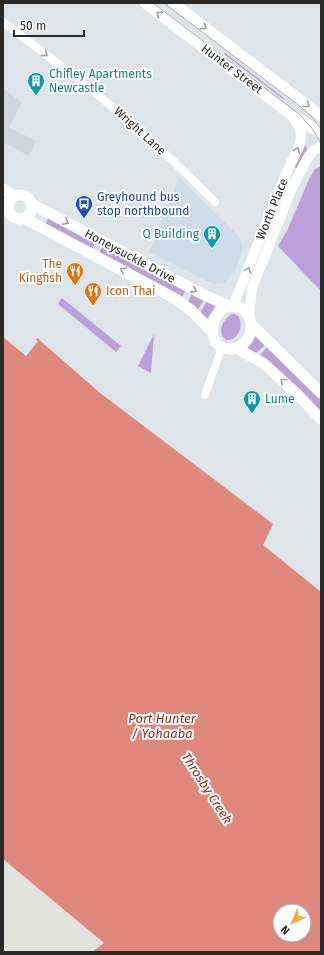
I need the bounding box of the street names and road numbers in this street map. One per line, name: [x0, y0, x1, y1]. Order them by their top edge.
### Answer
street label: Hunter Street: [199, 41, 266, 97]
street label: Wright Lane: [111, 104, 169, 158]
street label: Worth Place: [253, 176, 291, 242]
street label: Honeysuckle Drive: [82, 226, 178, 286]

